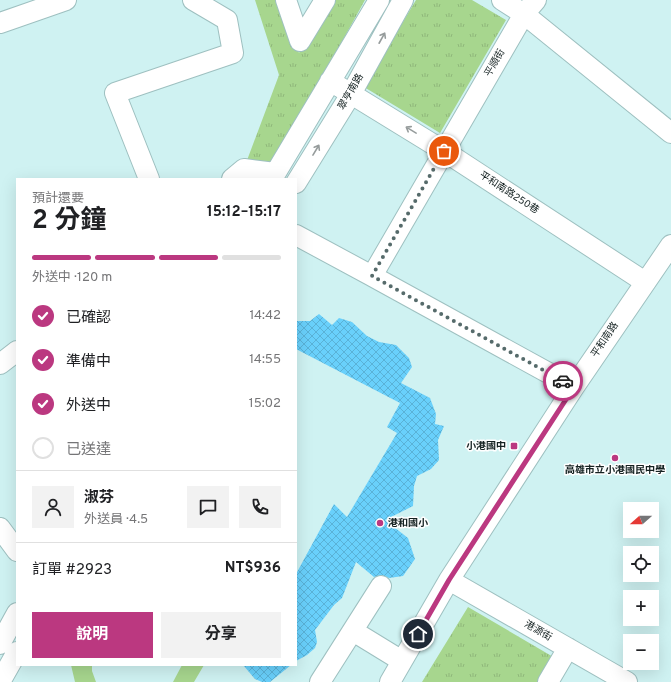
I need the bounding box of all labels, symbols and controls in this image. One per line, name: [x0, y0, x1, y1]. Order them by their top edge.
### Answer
one-way arrow: [379, 32, 386, 44]
street label: 平順街: [482, 47, 508, 79]
street label: 翠亨南路: [335, 71, 367, 113]
one-way arrow: [405, 126, 417, 134]
pin: [427, 134, 461, 168]
icon: bag: [433, 140, 455, 162]
one-way arrow: [313, 144, 321, 156]
street label: 平和南路250巷: [477, 169, 541, 217]
text: 預計還要: [32, 191, 84, 207]
text: 15:12–15:17: [207, 203, 281, 222]
text: 2 分鐘: [32, 205, 106, 238]
text: 外送中 · 120 m: [32, 270, 112, 286]
icon: check: [32, 305, 54, 327]
text: 14:42: [249, 308, 281, 324]
text: 已確認: [66, 309, 111, 328]
street label: 平和南路: [588, 320, 622, 360]
icon: check: [32, 349, 54, 371]
text: 14:55: [249, 352, 281, 368]
text: 準備中: [66, 353, 111, 372]
courier: [543, 361, 583, 401]
icon: car: [552, 370, 574, 392]
icon: check: [32, 393, 54, 415]
text: 15:02: [249, 396, 281, 412]
text: 外送中: [66, 397, 111, 416]
place label: 小港國中: [466, 440, 506, 453]
text: 已送達: [66, 441, 111, 460]
marker: 小港國中: [509, 441, 519, 451]
marker: 高雄市立小港國民中學: [610, 453, 620, 463]
place label: 高雄市立小港國民中學: [565, 464, 665, 477]
button: person: [32, 486, 74, 528]
button: chat: [187, 486, 229, 528]
button: phone: [239, 486, 281, 528]
text: 淑芬: [84, 489, 114, 508]
north arrow: [623, 502, 659, 538]
map controls: [623, 502, 659, 670]
text: 外送員 · 4.5: [84, 512, 148, 528]
place label: 港和國小: [388, 517, 429, 530]
marker: 港和國小: [375, 518, 385, 528]
button: locate: [623, 546, 659, 582]
text: NT$936: [225, 559, 281, 578]
text: 訂單 #2923: [32, 561, 112, 580]
button: +: [623, 590, 659, 626]
button: 說明: [32, 612, 153, 658]
button: 分享: [161, 612, 281, 658]
pin: [401, 617, 435, 651]
street label: 港源街: [522, 618, 554, 644]
icon: home: [407, 623, 429, 645]
button: −: [623, 634, 659, 670]

